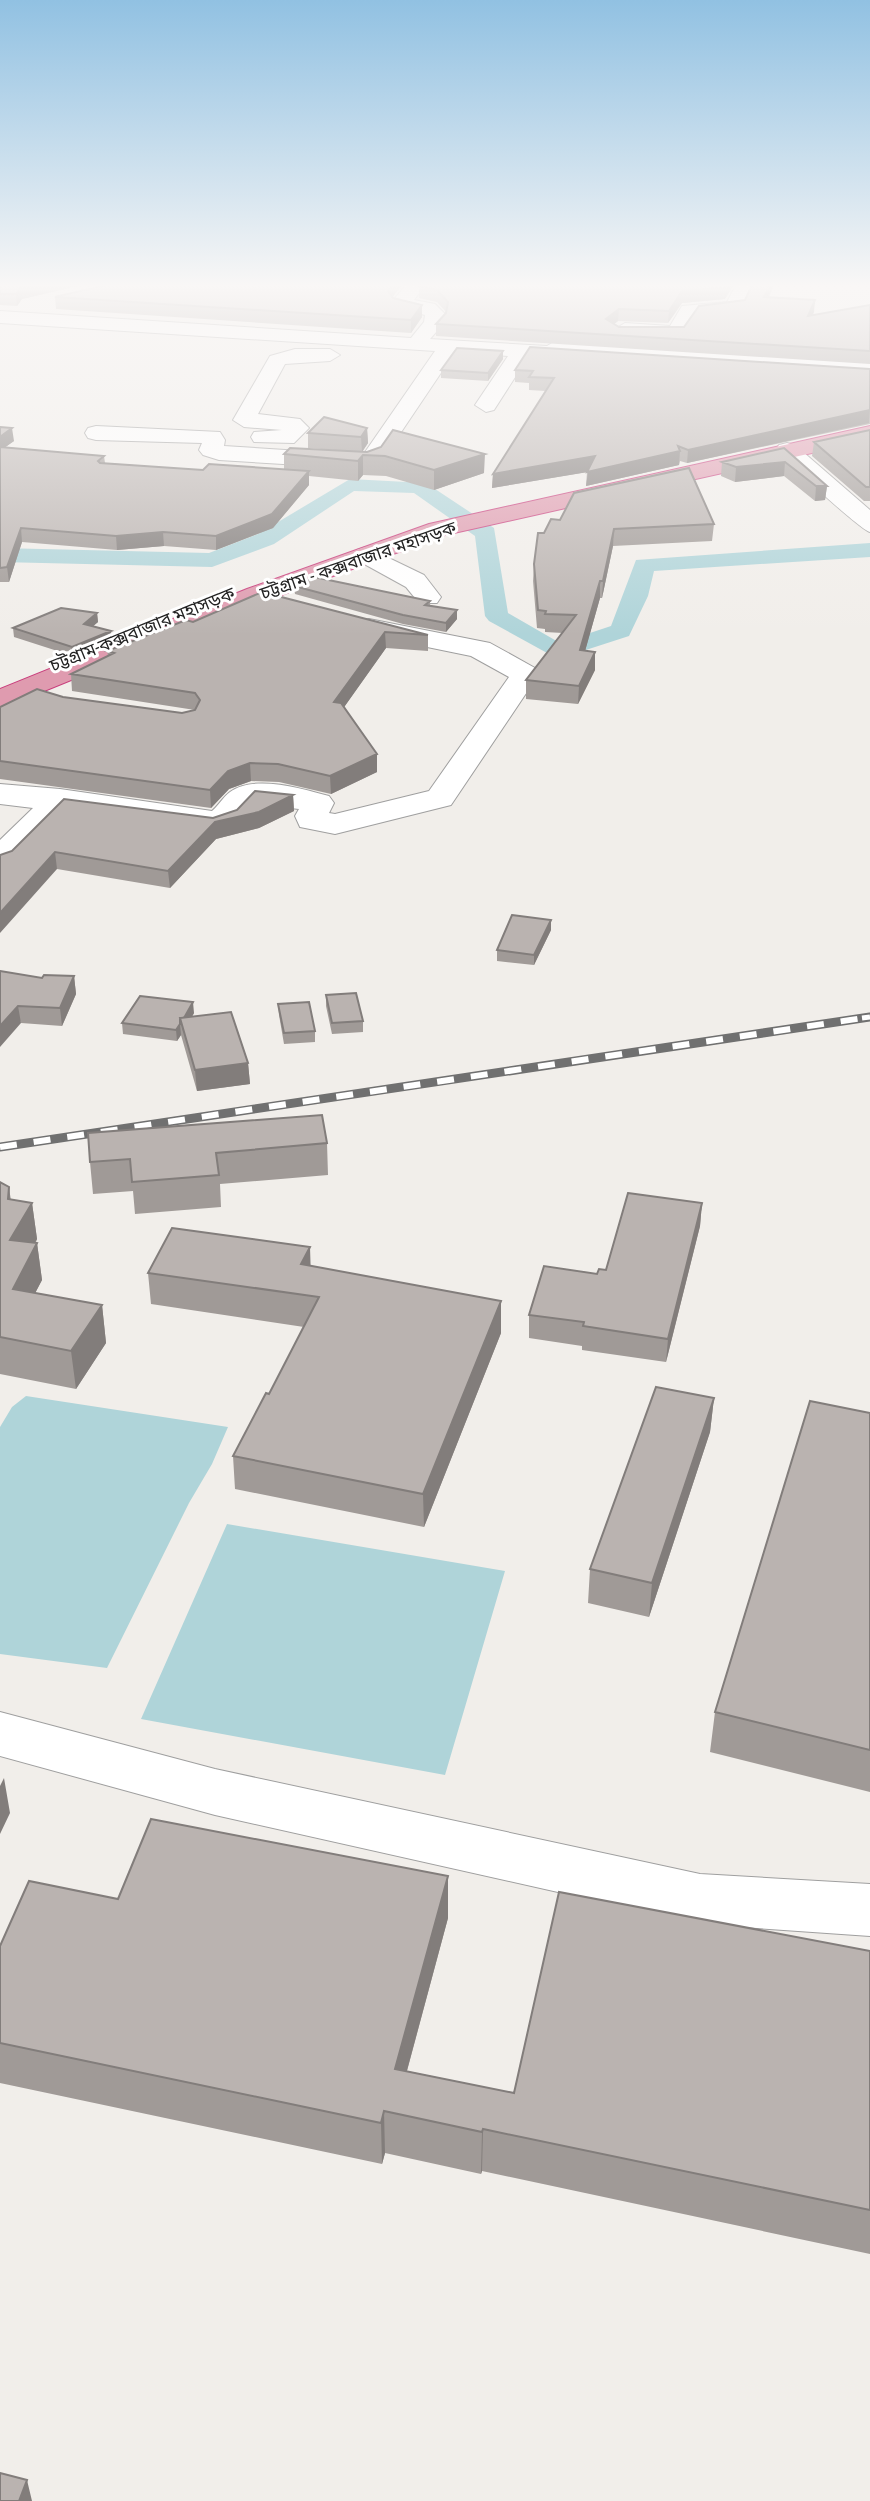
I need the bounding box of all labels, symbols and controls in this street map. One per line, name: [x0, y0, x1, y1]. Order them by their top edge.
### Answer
street label: চট্টগ্রাম - কক্সবাজার মহাসড়ক: [256, 516, 459, 604]
street label: চট্টগ্রাম-কক্সবাজার মহাসড়ক: [45, 582, 238, 676]

